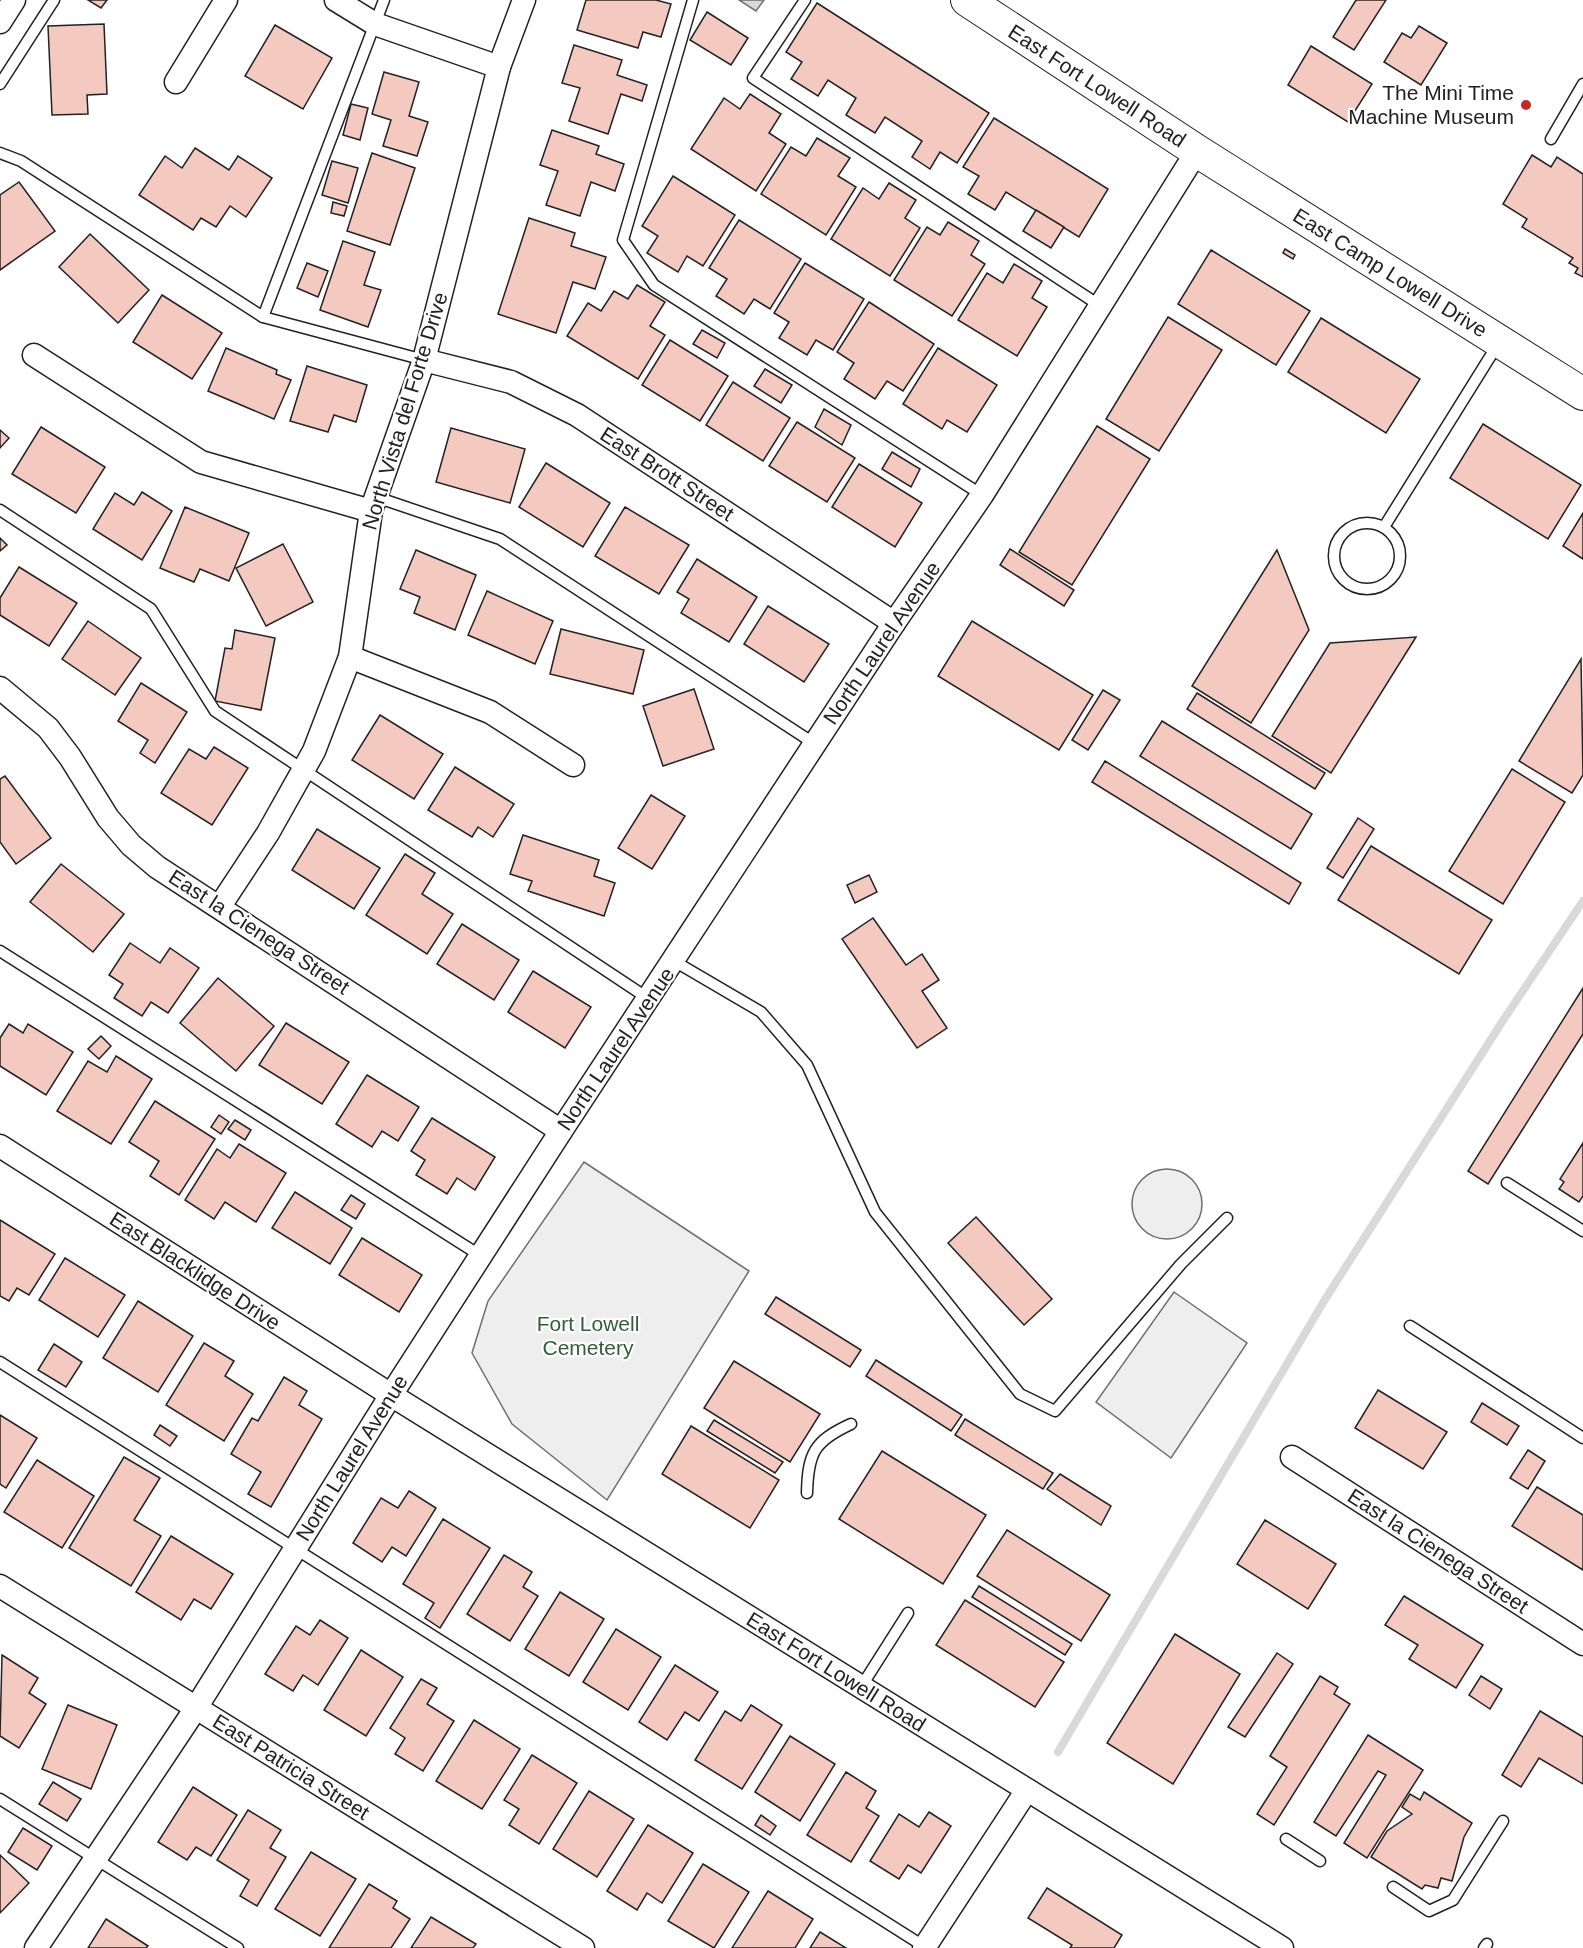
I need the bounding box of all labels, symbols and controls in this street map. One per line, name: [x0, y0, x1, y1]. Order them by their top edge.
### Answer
street label: East Fort Lowell Road: [1004, 20, 1190, 151]
place label: The Mini Time Machine Museum: [1348, 81, 1514, 128]
marker: The Mini Time Machine Museum: [1519, 98, 1533, 112]
street label: East Camp Lowell Drive: [1289, 203, 1491, 342]
street label: North Vista del Forte Drive: [357, 289, 452, 532]
street label: East Brott Street: [596, 422, 738, 525]
street label: North Laurel Avenue: [819, 557, 945, 728]
street label: East la Cienega Street: [165, 865, 354, 999]
street label: North Laurel Avenue: [553, 963, 679, 1134]
street label: East Blacklidge Drive: [106, 1207, 285, 1334]
park label: Fort Lowell Cemetery: [537, 1312, 639, 1359]
street label: North Laurel Avenue: [291, 1371, 412, 1545]
street label: East la Cienega Street: [1344, 1484, 1533, 1618]
street label: East Fort Lowell Road: [743, 1607, 930, 1736]
street label: East Patricia Street: [209, 1709, 374, 1824]

